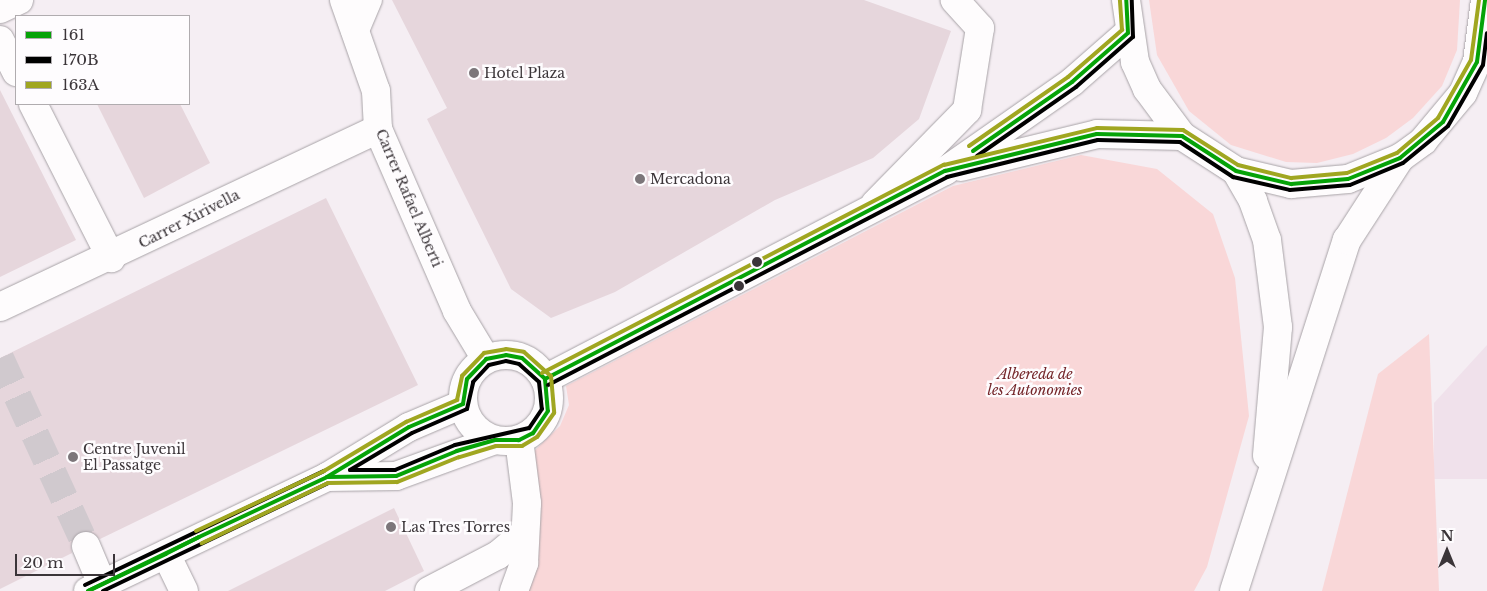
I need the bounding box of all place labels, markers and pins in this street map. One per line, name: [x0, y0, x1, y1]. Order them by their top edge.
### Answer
place label: Hotel Plaza: [484, 65, 565, 81]
marker: Hotel Plaza: [468, 67, 480, 79]
place label: Mercadona: [650, 171, 731, 187]
marker: Mercadona: [634, 173, 646, 185]
unlabelled marker: [752, 257, 762, 267]
unlabelled marker: [734, 281, 744, 291]
place label: Centre Juvenil El Passatge: [83, 441, 186, 474]
marker: Centre Juvenil El Passatge: [67, 451, 79, 463]
place label: Las Tres Torres: [401, 519, 511, 535]
marker: Las Tres Torres: [385, 521, 397, 533]

